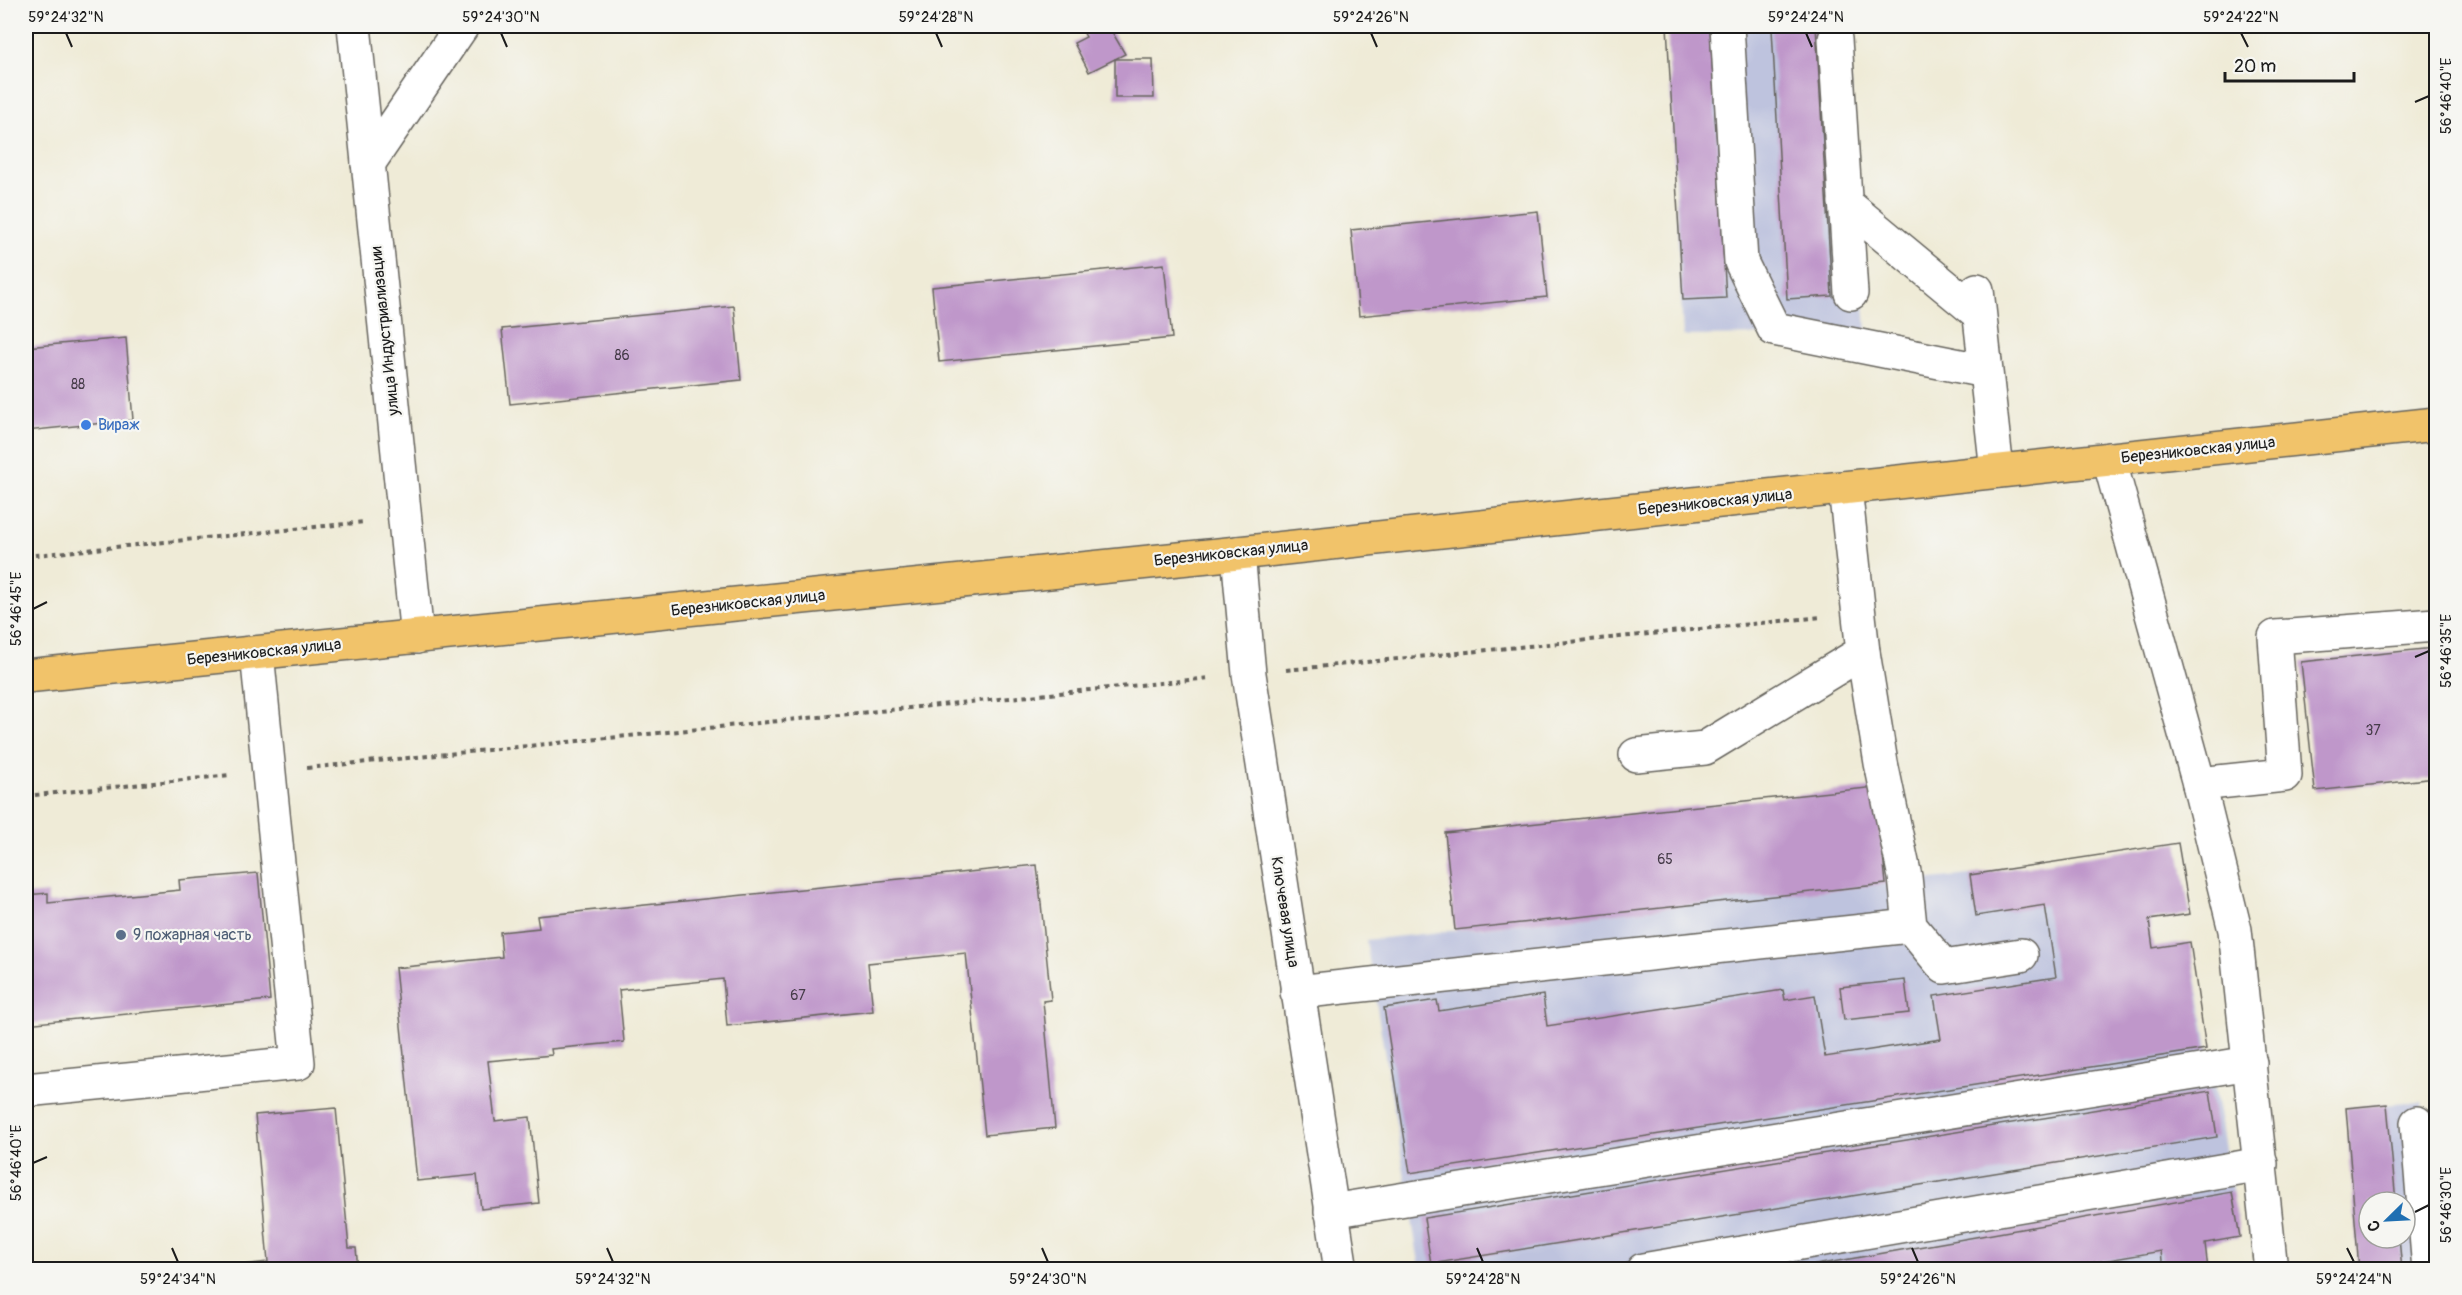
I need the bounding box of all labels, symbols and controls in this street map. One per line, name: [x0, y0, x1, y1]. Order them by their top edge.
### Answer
text: 59°24'32"N: [28, 8, 104, 27]
text: 59°24'30"N: [462, 8, 540, 27]
text: 59°24'28"N: [899, 8, 973, 27]
text: 59°24'26"N: [1333, 8, 1409, 27]
text: 59°24'24"N: [1768, 8, 1844, 27]
text: 59°24'22"N: [2203, 8, 2279, 27]
scale bar: [2225, 45, 2354, 83]
text: 20 m: [2234, 55, 2276, 78]
text: 56°46'40"E: [2437, 57, 2456, 134]
street label: улица Индустриализации: [366, 245, 404, 418]
house number: 86: [614, 347, 630, 364]
house number: 88: [71, 376, 85, 393]
place label: Вираж: [98, 415, 140, 435]
marker: Вираж: [79, 418, 93, 432]
street label: Березниковская улица: [2120, 432, 2276, 468]
street label: Березниковская улица: [1637, 484, 1793, 520]
street label: Березниковская улица: [1153, 535, 1309, 571]
text: 56°46'45"E: [7, 572, 26, 646]
street label: Березниковская улица: [670, 585, 826, 621]
text: 56°46'35"E: [2437, 614, 2456, 688]
street label: Березниковская улица: [186, 634, 342, 670]
house number: 37: [2365, 722, 2381, 739]
house number: 65: [1657, 851, 1673, 868]
street label: Ключевая улица: [1266, 855, 1304, 969]
place label: 9 пожарная часть: [133, 925, 252, 945]
marker: 9 пожарная часть: [114, 928, 128, 942]
house number: 67: [790, 987, 806, 1004]
text: 56°46'40"E: [7, 1124, 26, 1201]
text: 56°46'30"E: [2437, 1167, 2456, 1243]
north arrow: [2357, 1190, 2417, 1250]
text: С: [2363, 1217, 2385, 1234]
text: 59°24'34"N: [140, 1270, 216, 1289]
text: 59°24'32"N: [575, 1270, 651, 1289]
text: 59°24'30"N: [1009, 1270, 1087, 1289]
text: 59°24'28"N: [1446, 1270, 1520, 1289]
text: 59°24'26"N: [1880, 1270, 1956, 1289]
text: 59°24'24"N: [2316, 1270, 2392, 1289]

